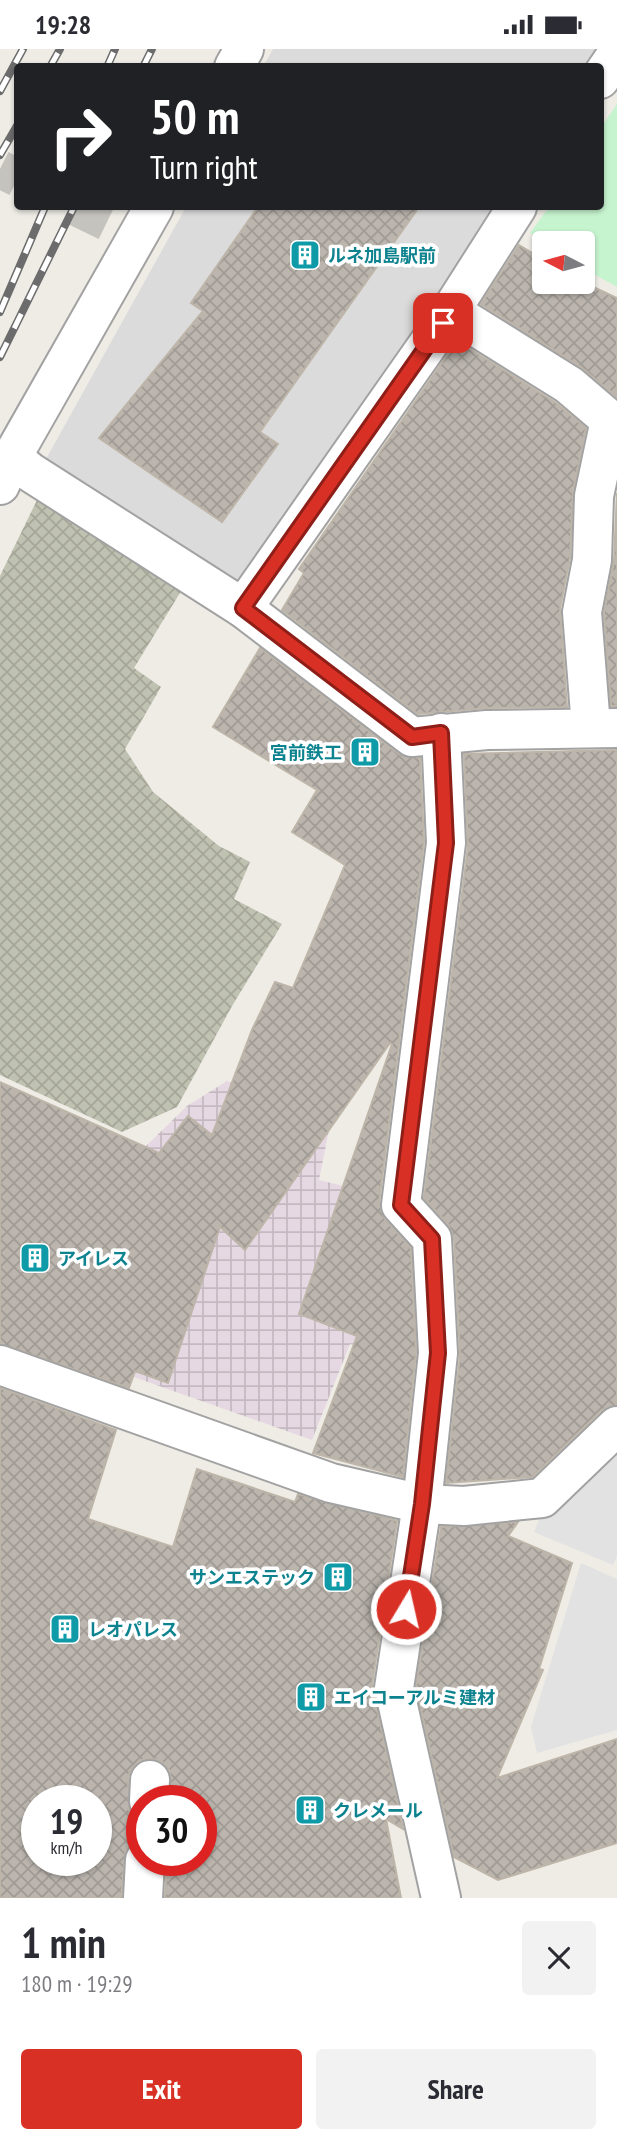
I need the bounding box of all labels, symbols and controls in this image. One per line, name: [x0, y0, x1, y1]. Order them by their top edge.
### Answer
text: 19:28: [35, 8, 91, 41]
text: 50 m: [150, 84, 239, 148]
icon: right: [35, 91, 126, 182]
text: Turn right: [150, 146, 258, 188]
north arrow: [532, 231, 595, 294]
map controls: [532, 231, 595, 294]
building icon: ルネ加島駅前: [288, 238, 322, 272]
place label: ルネ加島駅前: [328, 244, 436, 267]
pin: [413, 293, 473, 353]
icon: arrive: [424, 304, 462, 342]
building icon: 宮前鉄工: [348, 735, 382, 769]
place label: 宮前鉄工: [270, 741, 342, 764]
building icon: アイレス: [18, 1241, 52, 1275]
place label: アイレス: [58, 1247, 129, 1270]
building icon: サンエステック: [321, 1560, 355, 1594]
place label: サンエステック: [189, 1566, 315, 1589]
position arrow: [369, 1572, 443, 1646]
building icon: レオパレス: [48, 1612, 82, 1646]
place label: レオパレス: [88, 1618, 178, 1641]
building icon: エイコーアルミ建材: [294, 1680, 328, 1714]
place label: エイコーアルミ建材: [334, 1686, 495, 1709]
speed limit sign: 30: [126, 1785, 217, 1876]
building icon: クレメール: [293, 1793, 327, 1827]
text: 19: [50, 1798, 83, 1844]
place label: クレメール: [333, 1799, 423, 1822]
text: km/h: [51, 1836, 82, 1859]
text: 1 min: [21, 1915, 106, 1970]
button: close: [522, 1921, 596, 1995]
text: 180 m · 19:29: [21, 1969, 133, 1998]
button: Exit: [21, 2049, 302, 2129]
button: Share: [316, 2049, 596, 2129]

